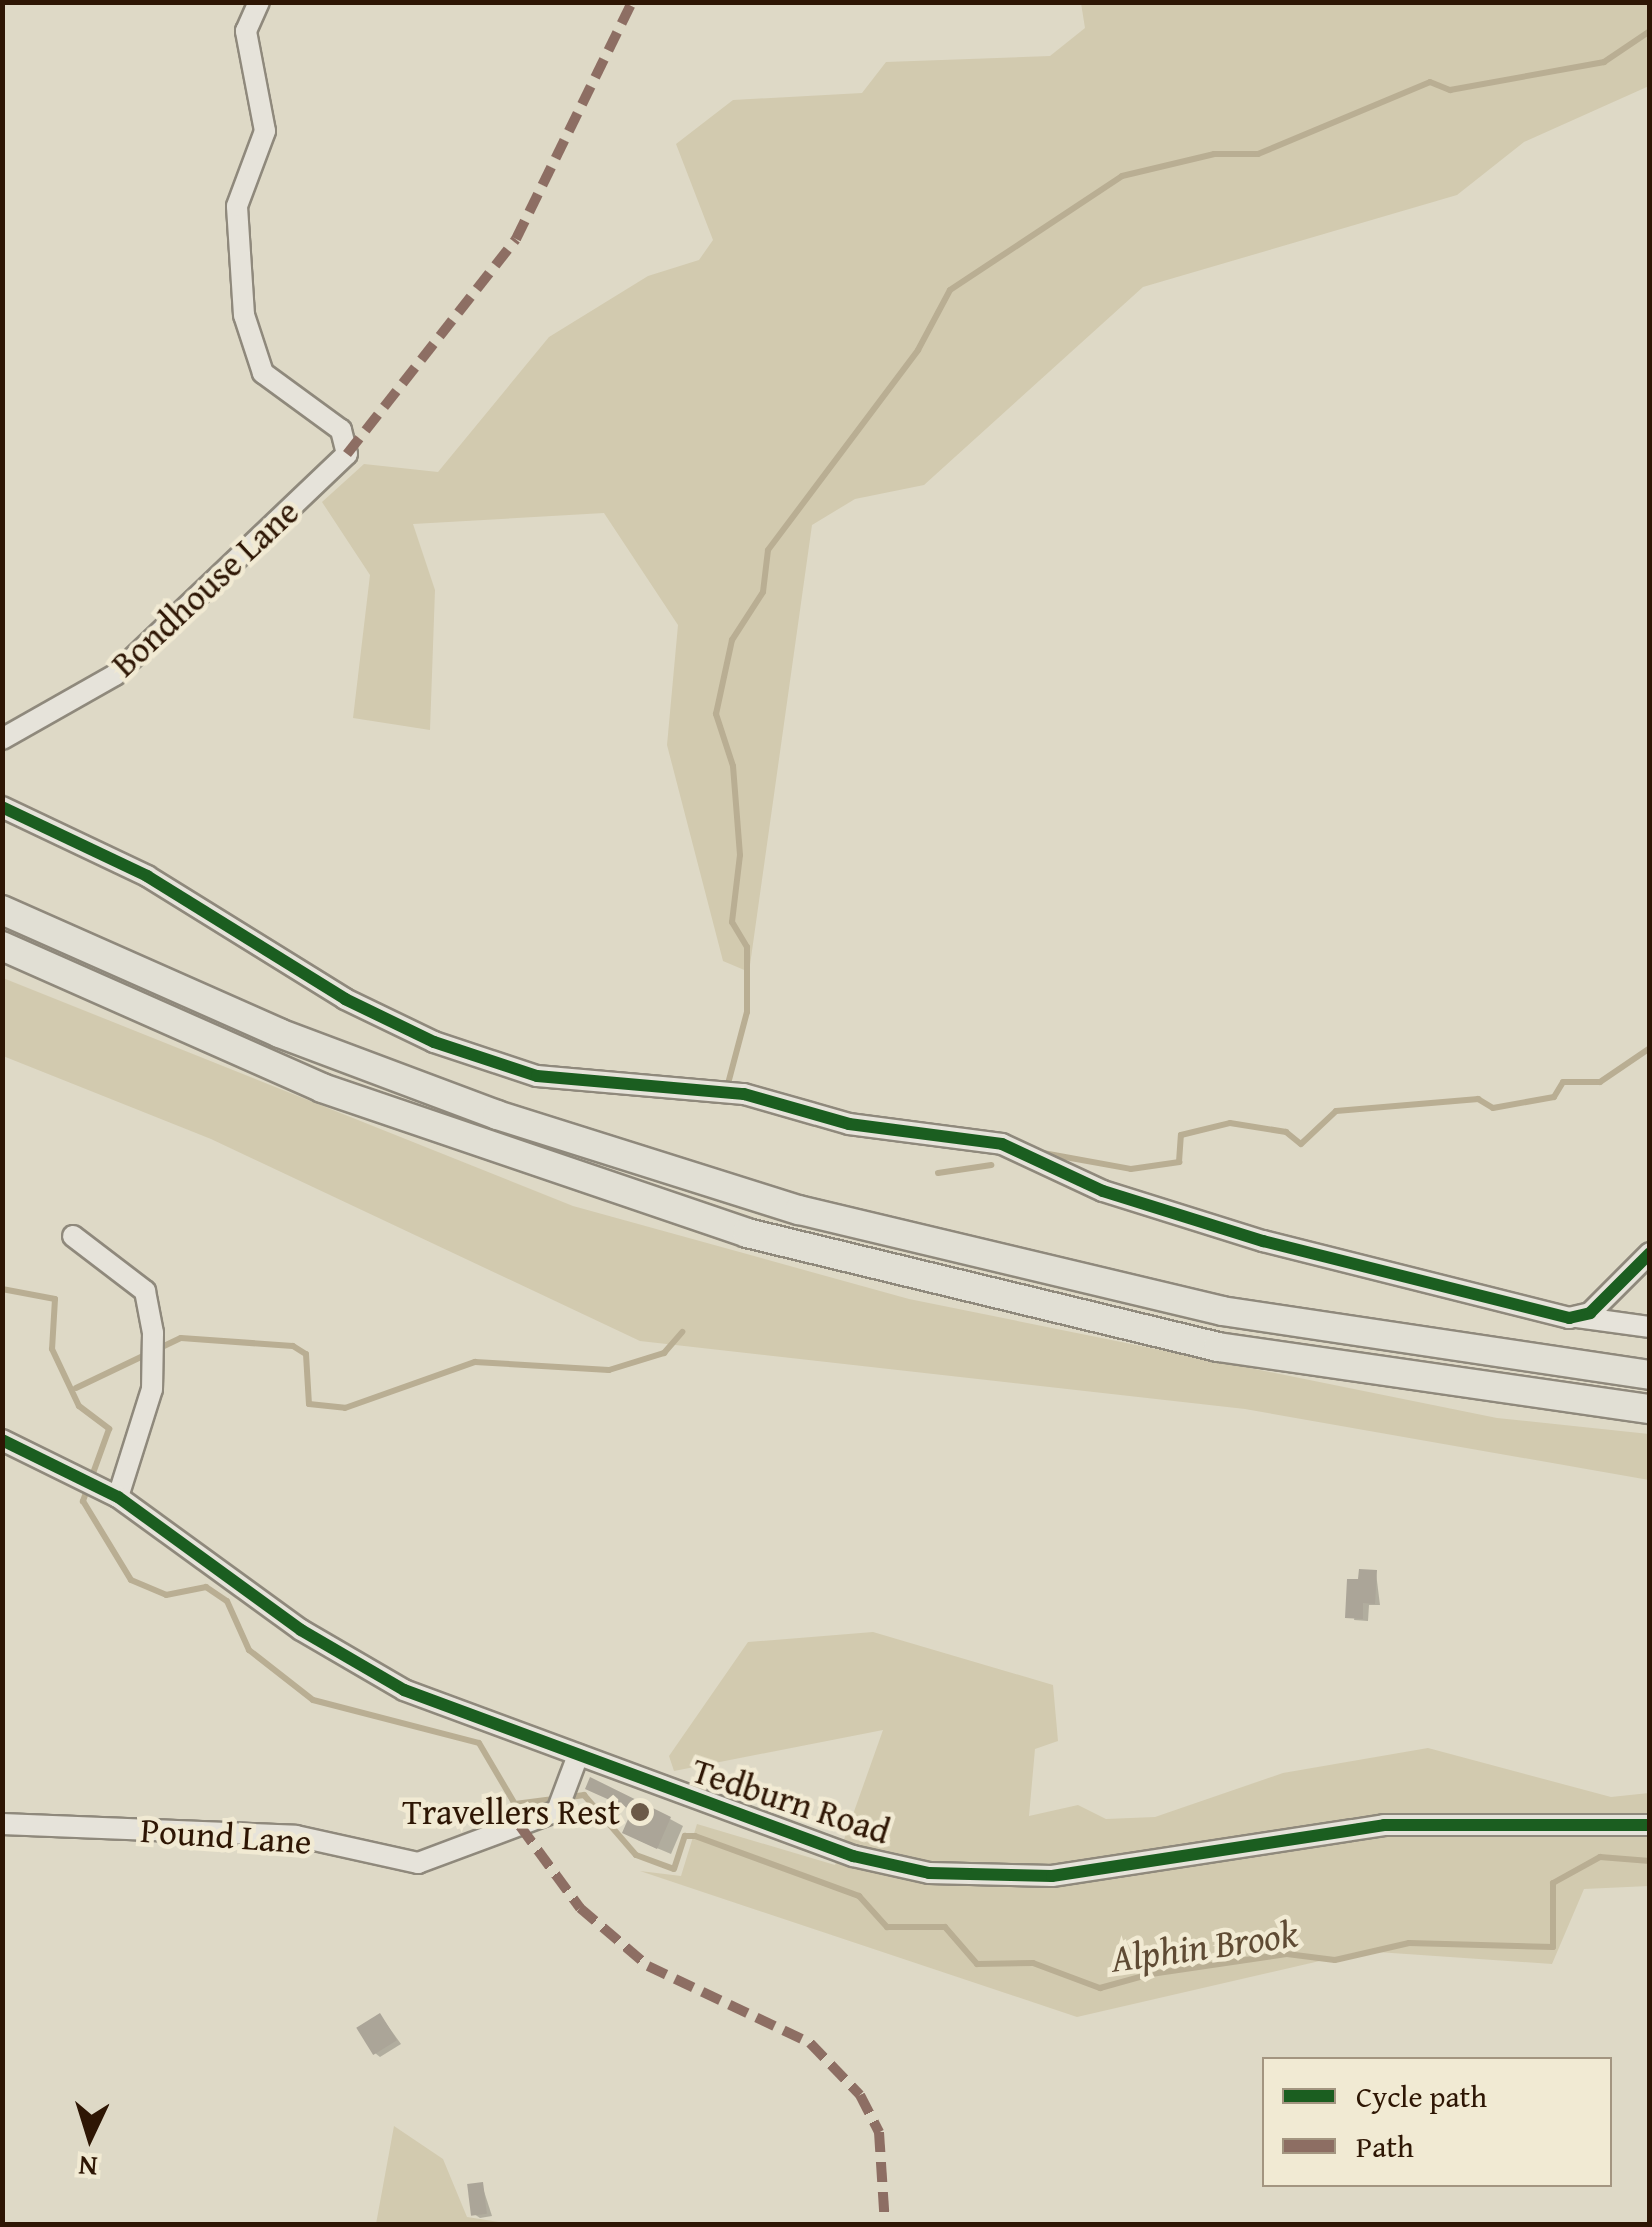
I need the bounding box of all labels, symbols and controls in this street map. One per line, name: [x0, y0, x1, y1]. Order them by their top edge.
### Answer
street label: Bondhouse Lane: [103, 491, 307, 685]
street label: Tedburn Road: [687, 1749, 895, 1853]
place label: Travellers Rest: [402, 1791, 620, 1833]
marker: Travellers Rest: [629, 1801, 651, 1823]
street label: Pound Lane: [139, 1809, 313, 1863]
water label: Alphin Brook: [1108, 1910, 1300, 1982]
legend: [1262, 2057, 1612, 2187]
text: Cycle path: [1356, 2074, 1487, 2118]
north arrow: [40, 2087, 140, 2187]
text: Path: [1356, 2124, 1414, 2168]
text: N: [77, 2146, 99, 2189]

